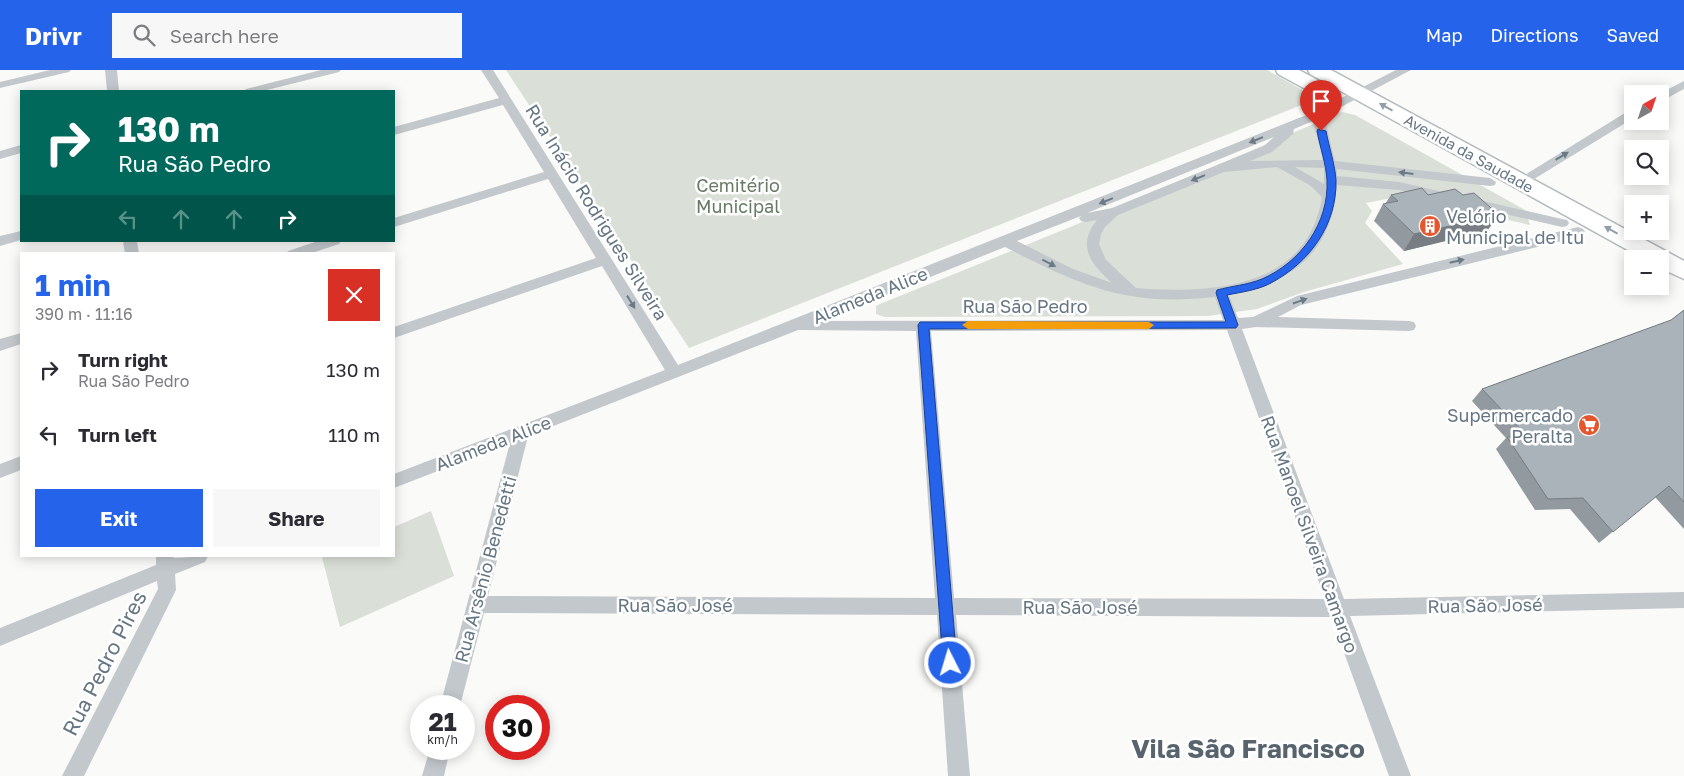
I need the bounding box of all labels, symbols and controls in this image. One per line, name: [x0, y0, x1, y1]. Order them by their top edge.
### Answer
search box: [112, 13, 462, 58]
text: Drivr: [25, 21, 82, 50]
icon: search: [130, 21, 158, 49]
text: Search here: [170, 24, 279, 47]
text: Map: [1426, 24, 1462, 46]
text: Directions: [1490, 24, 1578, 46]
text: Saved: [1606, 24, 1659, 46]
pin: [1300, 80, 1342, 131]
north arrow: [1624, 85, 1669, 130]
map controls: [1624, 85, 1669, 295]
icon: arrive: [1307, 87, 1335, 115]
street label: Rua Inácio Rodrigues Silveira: [521, 100, 673, 324]
one-way arrow: [1379, 103, 1392, 112]
text: 130 m: [118, 108, 220, 150]
icon: right: [35, 110, 100, 175]
street label: Avenida da Saudade: [1401, 110, 1537, 196]
one-way arrow: [1249, 136, 1263, 144]
button: search: [1624, 140, 1669, 185]
text: Rua São Pedro: [118, 150, 271, 177]
one-way arrow: [1555, 152, 1570, 160]
one-way arrow: [1398, 169, 1414, 177]
park label: Cemitério Municipal: [696, 174, 780, 217]
one-way arrow: [1190, 174, 1205, 182]
button: +: [1624, 195, 1669, 240]
one-way arrow: [1098, 197, 1113, 205]
icon: left: [114, 205, 142, 233]
icon: ahead: [167, 205, 195, 233]
icon: ahead: [220, 205, 248, 233]
icon: right: [273, 205, 301, 233]
place label: Velório Municipal de Itu: [1446, 205, 1584, 248]
building icon: Velório Municipal de Itu: [1418, 214, 1442, 238]
one-way arrow: [1604, 226, 1617, 235]
button: −: [1624, 250, 1669, 295]
one-way arrow: [1450, 257, 1465, 265]
one-way arrow: [1042, 259, 1056, 267]
street label: Alameda Alice: [809, 262, 931, 328]
text: 1 min: [35, 267, 111, 303]
button: close: [328, 269, 380, 321]
one-way arrow: [626, 295, 635, 308]
street label: Rua São Pedro: [962, 295, 1088, 317]
one-way arrow: [1292, 297, 1307, 304]
text: 390 m · 11:16: [35, 304, 133, 324]
text: Turn right: [78, 348, 168, 371]
icon: right: [35, 356, 63, 384]
text: 130 m: [326, 358, 380, 381]
text: Rua São Pedro: [78, 371, 189, 391]
place label: Supermercado Peralta: [1447, 404, 1573, 447]
street label: Alameda Alice: [432, 411, 554, 475]
street label: Rua Manoel Silveira Camargo: [1257, 412, 1363, 656]
supermarket icon: Supermercado Peralta: [1577, 413, 1601, 437]
icon: left: [35, 421, 63, 449]
text: Turn left: [78, 423, 157, 446]
text: 110 m: [328, 423, 380, 446]
street label: Rua Arsênio Benedetti: [449, 473, 521, 665]
button: Exit: [35, 489, 203, 547]
button: Share: [213, 489, 380, 547]
street label: Rua Pedro Pires: [56, 586, 152, 740]
street label: Rua São José: [1427, 593, 1543, 617]
street label: Rua São José: [617, 594, 733, 616]
street label: Rua São José: [1022, 596, 1138, 618]
position arrow: [923, 636, 975, 688]
speed limit sign: 30: [485, 695, 550, 760]
text: 21: [428, 706, 457, 737]
text: km/h: [427, 732, 458, 747]
district label: Vila São Francisco: [1131, 733, 1365, 764]

